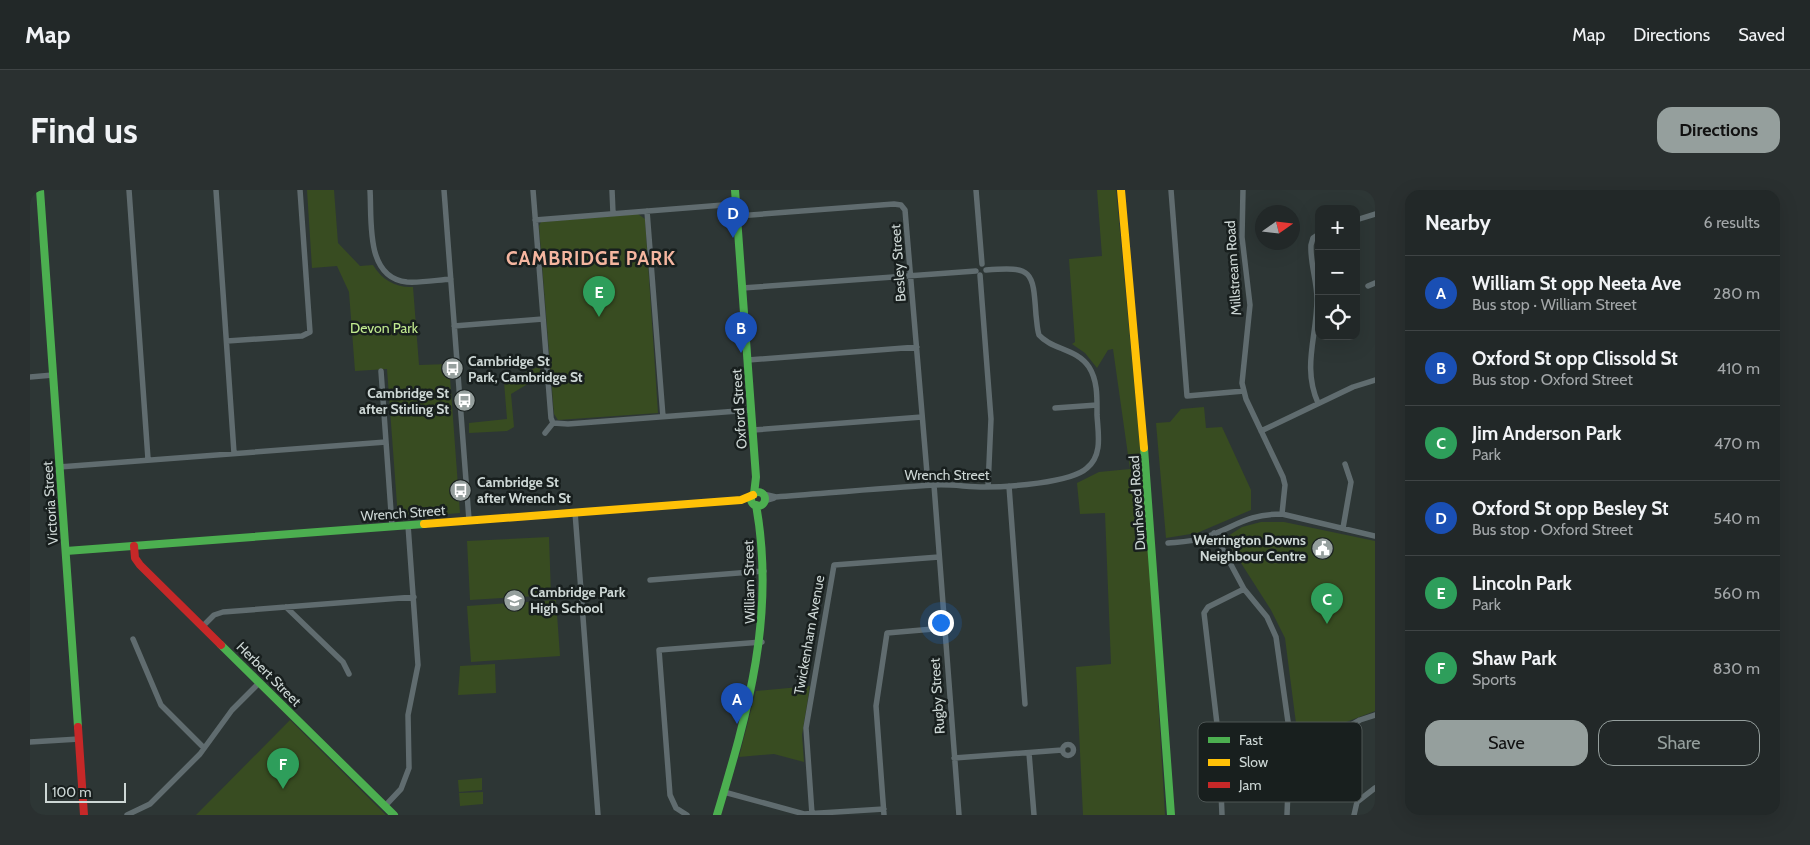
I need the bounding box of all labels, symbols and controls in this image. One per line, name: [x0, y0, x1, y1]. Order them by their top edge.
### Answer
text: Map: [25, 20, 71, 49]
text: Map: [1572, 24, 1605, 46]
text: Directions: [1633, 24, 1710, 46]
text: Saved: [1738, 24, 1785, 46]
button: Directions: [1657, 107, 1780, 153]
text: Find us: [30, 109, 138, 152]
pin: D: [717, 197, 749, 238]
north arrow: [1255, 205, 1300, 250]
map controls: [1315, 205, 1360, 340]
button: +: [1315, 205, 1360, 250]
text: Nearby: [1425, 210, 1491, 235]
text: 6 results: [1704, 213, 1760, 232]
street label: Millstream Road: [1221, 220, 1245, 316]
street label: Besley Street: [886, 223, 910, 302]
district label: CAMBRIDGE PARK: [506, 247, 676, 270]
button: −: [1315, 250, 1360, 295]
text: William St opp Neeta Ave: [1472, 272, 1681, 295]
pin: E: [583, 276, 615, 317]
text: A: [1436, 284, 1446, 303]
text: 280 m: [1713, 284, 1760, 303]
button: locate: [1315, 295, 1360, 340]
text: Bus stop · William Street: [1472, 295, 1637, 314]
pin: B: [725, 312, 757, 353]
park label: Devon Park: [350, 319, 419, 337]
text: Oxford St opp Clissold St: [1472, 347, 1678, 370]
place label: Cambridge St Park, Cambridge St: [468, 352, 583, 386]
bus stop icon: Cambridge St Park, Cambridge St: [440, 357, 464, 381]
text: B: [1436, 359, 1446, 378]
text: 410 m: [1717, 359, 1760, 378]
street label: Oxford Street: [727, 368, 751, 450]
text: Bus stop · Oxford Street: [1472, 370, 1633, 389]
place label: Cambridge St after Stirling St: [359, 384, 449, 418]
bus stop icon: Cambridge St after Stirling St: [453, 389, 477, 413]
text: Jim Anderson Park: [1472, 422, 1621, 445]
text: C: [1436, 434, 1446, 453]
text: 470 m: [1714, 434, 1760, 453]
text: Park: [1472, 445, 1501, 464]
street label: Dunheved Road: [1125, 455, 1149, 551]
street label: Victoria Street: [38, 460, 62, 546]
street label: Wrench Street: [904, 466, 990, 484]
place label: Cambridge St after Wrench St: [477, 473, 571, 507]
bus stop icon: Cambridge St after Wrench St: [449, 478, 473, 502]
text: Oxford St opp Besley St: [1472, 497, 1669, 520]
street label: Wrench Street: [360, 501, 446, 525]
text: D: [1435, 509, 1447, 528]
text: 540 m: [1713, 509, 1760, 528]
text: Bus stop · Oxford Street: [1472, 520, 1633, 539]
place label: Werrington Downs Neighbour Centre: [1193, 531, 1306, 565]
public building icon: Werrington Downs Neighbour Centre: [1310, 536, 1334, 560]
street label: William Street: [739, 540, 759, 624]
text: Lincoln Park: [1472, 572, 1572, 595]
street label: Twickenham Avenue: [790, 574, 828, 696]
place label: Cambridge Park High School: [530, 583, 626, 617]
pin: C: [1311, 583, 1343, 624]
text: E: [1436, 584, 1446, 603]
text: 560 m: [1713, 584, 1760, 603]
school or university icon: Cambridge Park High School: [502, 588, 526, 612]
text: Park: [1472, 595, 1501, 614]
your location: [928, 610, 954, 636]
street label: Herbert Street: [233, 638, 305, 710]
text: Shaw Park: [1472, 647, 1557, 670]
street label: Rugby Street: [925, 657, 949, 735]
text: F: [1437, 659, 1445, 678]
text: 830 m: [1713, 659, 1760, 678]
text: Sports: [1472, 670, 1516, 689]
pin: A: [721, 683, 753, 724]
button: Save: [1425, 720, 1588, 766]
button: Share: [1598, 720, 1760, 766]
legend: [1198, 722, 1362, 802]
text: Fast: [1239, 731, 1263, 749]
pin: F: [267, 748, 299, 789]
text: Slow: [1239, 753, 1268, 771]
text: Jam: [1238, 776, 1261, 794]
scale bar: [45, 780, 126, 803]
text: 100 m: [52, 783, 92, 801]

